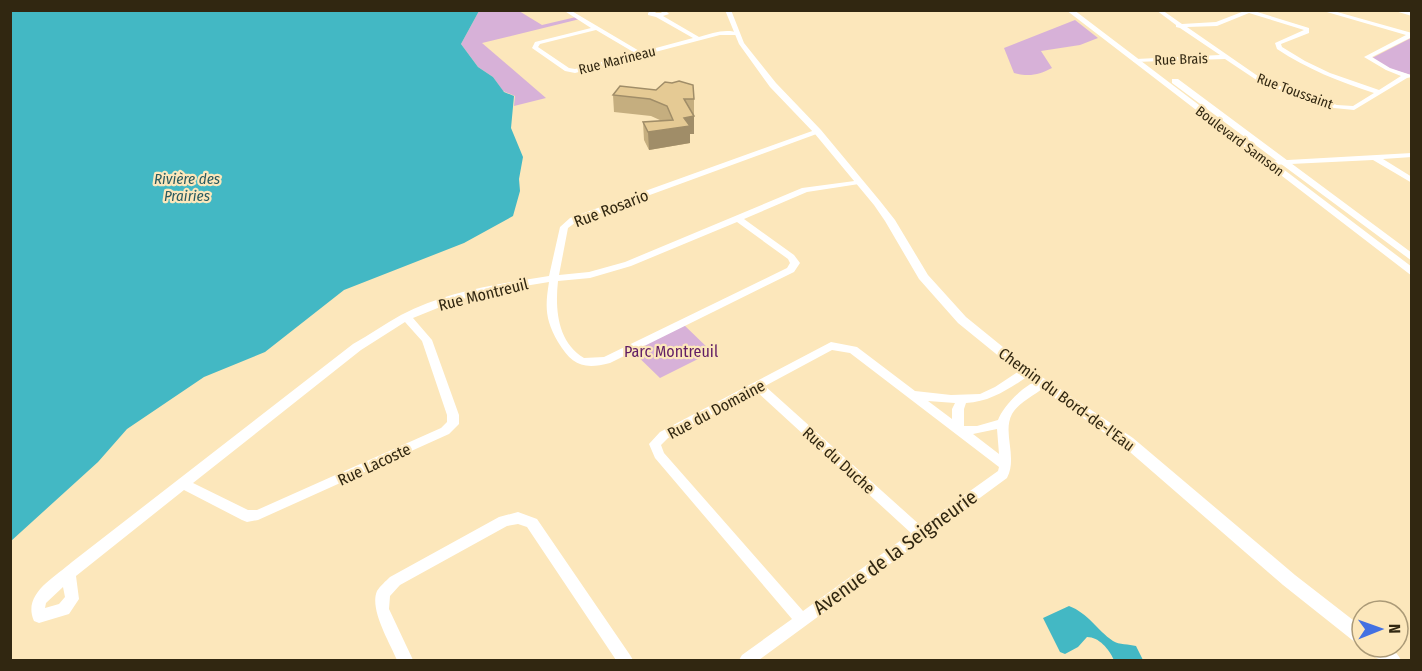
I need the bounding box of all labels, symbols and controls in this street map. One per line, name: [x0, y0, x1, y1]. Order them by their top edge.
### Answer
street label: Rue Marineau: [577, 43, 657, 78]
street label: Rue Brais: [1154, 50, 1208, 69]
street label: Rue Toussaint: [1255, 70, 1336, 113]
street label: Boulevard Samson: [1192, 103, 1287, 180]
water label: Rivière des Prairies: [154, 170, 221, 205]
street label: Rue Rosario: [571, 186, 651, 231]
street label: Rue Montreuil: [436, 274, 530, 315]
park label: Parc Montreuil: [624, 342, 718, 361]
street label: Chemin du Bord-de-l'Eau: [995, 344, 1138, 455]
street label: Rue du Domaine: [664, 376, 768, 443]
street label: Rue du Duche: [799, 423, 879, 498]
street label: Rue Lacoste: [335, 439, 414, 490]
street label: Avenue de la Seigneurie: [808, 484, 982, 620]
north arrow: [1350, 599, 1410, 659]
text: N: [1385, 624, 1404, 634]

